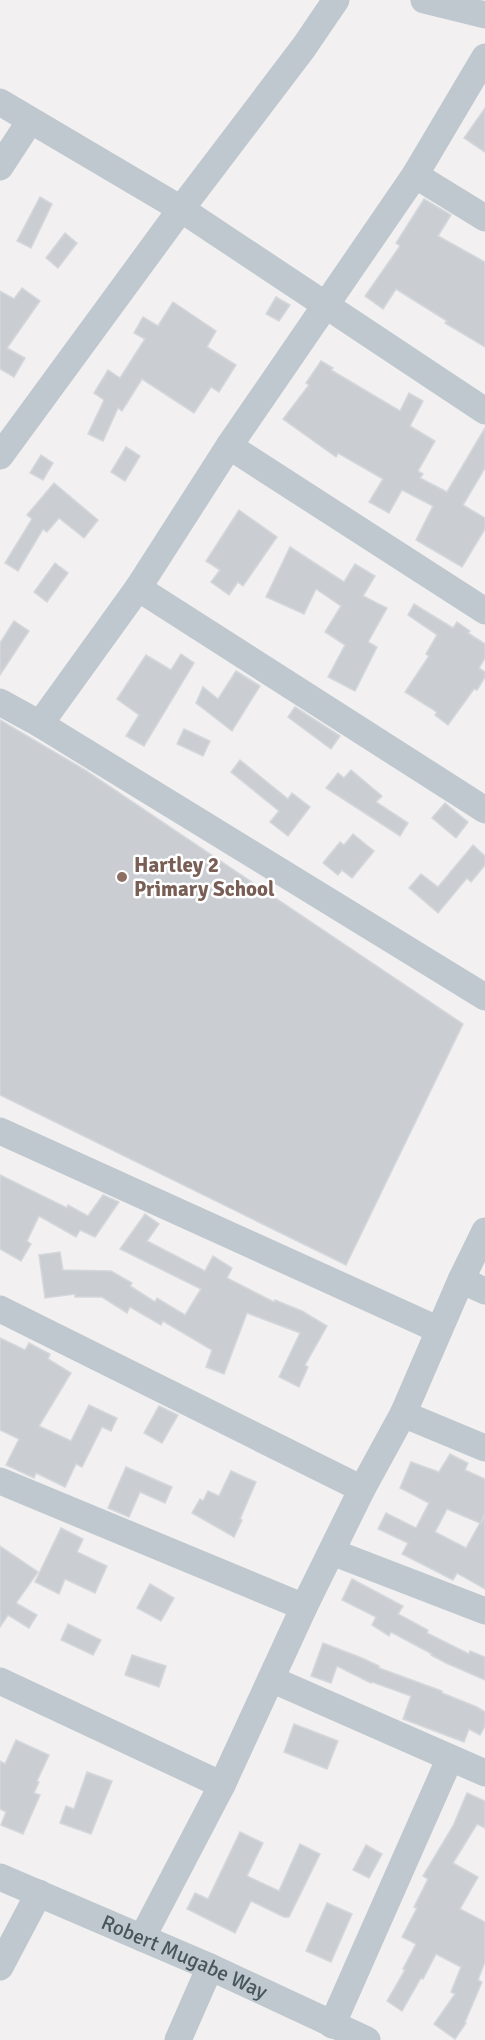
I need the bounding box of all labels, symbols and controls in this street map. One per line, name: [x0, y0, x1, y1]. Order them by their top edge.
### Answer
place label: Hartley 2 Primary School: [134, 852, 275, 902]
marker: Hartley 2 Primary School: [115, 870, 129, 884]
street label: Robert Mugabe Way: [97, 1909, 272, 2005]

